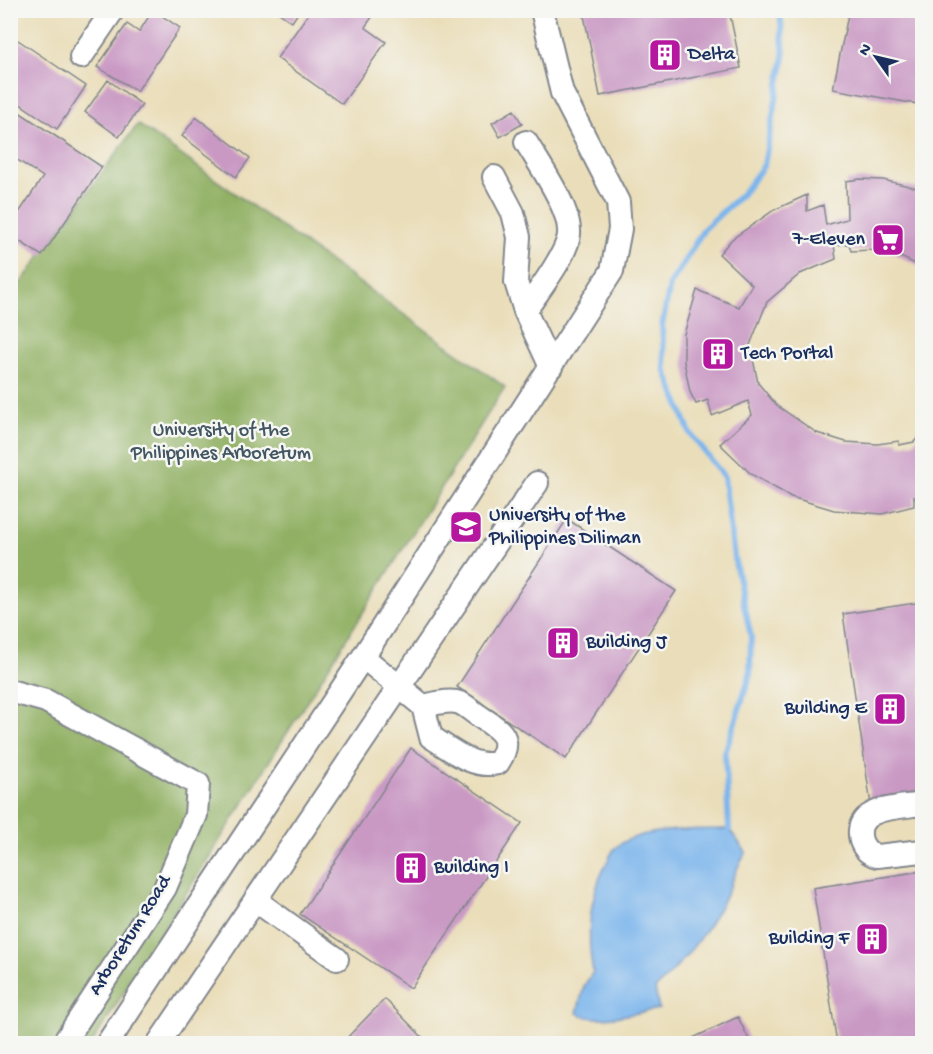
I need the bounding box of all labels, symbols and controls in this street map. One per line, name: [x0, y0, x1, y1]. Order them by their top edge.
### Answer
north arrow: [846, 27, 906, 87]
building icon: Delta: [647, 37, 683, 73]
text: N: [856, 40, 878, 60]
place label: Delta: [686, 44, 736, 67]
supermarket icon: 7-Eleven: [870, 222, 906, 258]
place label: 7-Eleven: [791, 229, 865, 252]
building icon: Tech Portal: [700, 336, 736, 372]
place label: Tech Portal: [740, 343, 833, 366]
park label: University of the Philippines Arboretum: [130, 420, 311, 466]
place label: University of the Philippines Diliman: [488, 505, 641, 551]
school or university icon: University of the Philippines Diliman: [448, 509, 484, 545]
building icon: Building J: [545, 625, 581, 661]
place label: Building J: [585, 632, 668, 655]
building icon: Building E: [872, 691, 908, 727]
place label: Building E: [784, 698, 869, 721]
building icon: Building I: [393, 850, 429, 886]
place label: Building I: [433, 857, 509, 880]
street label: Arboretum Road: [85, 870, 178, 1000]
building icon: Building F: [854, 921, 890, 957]
place label: Building F: [768, 928, 851, 951]

